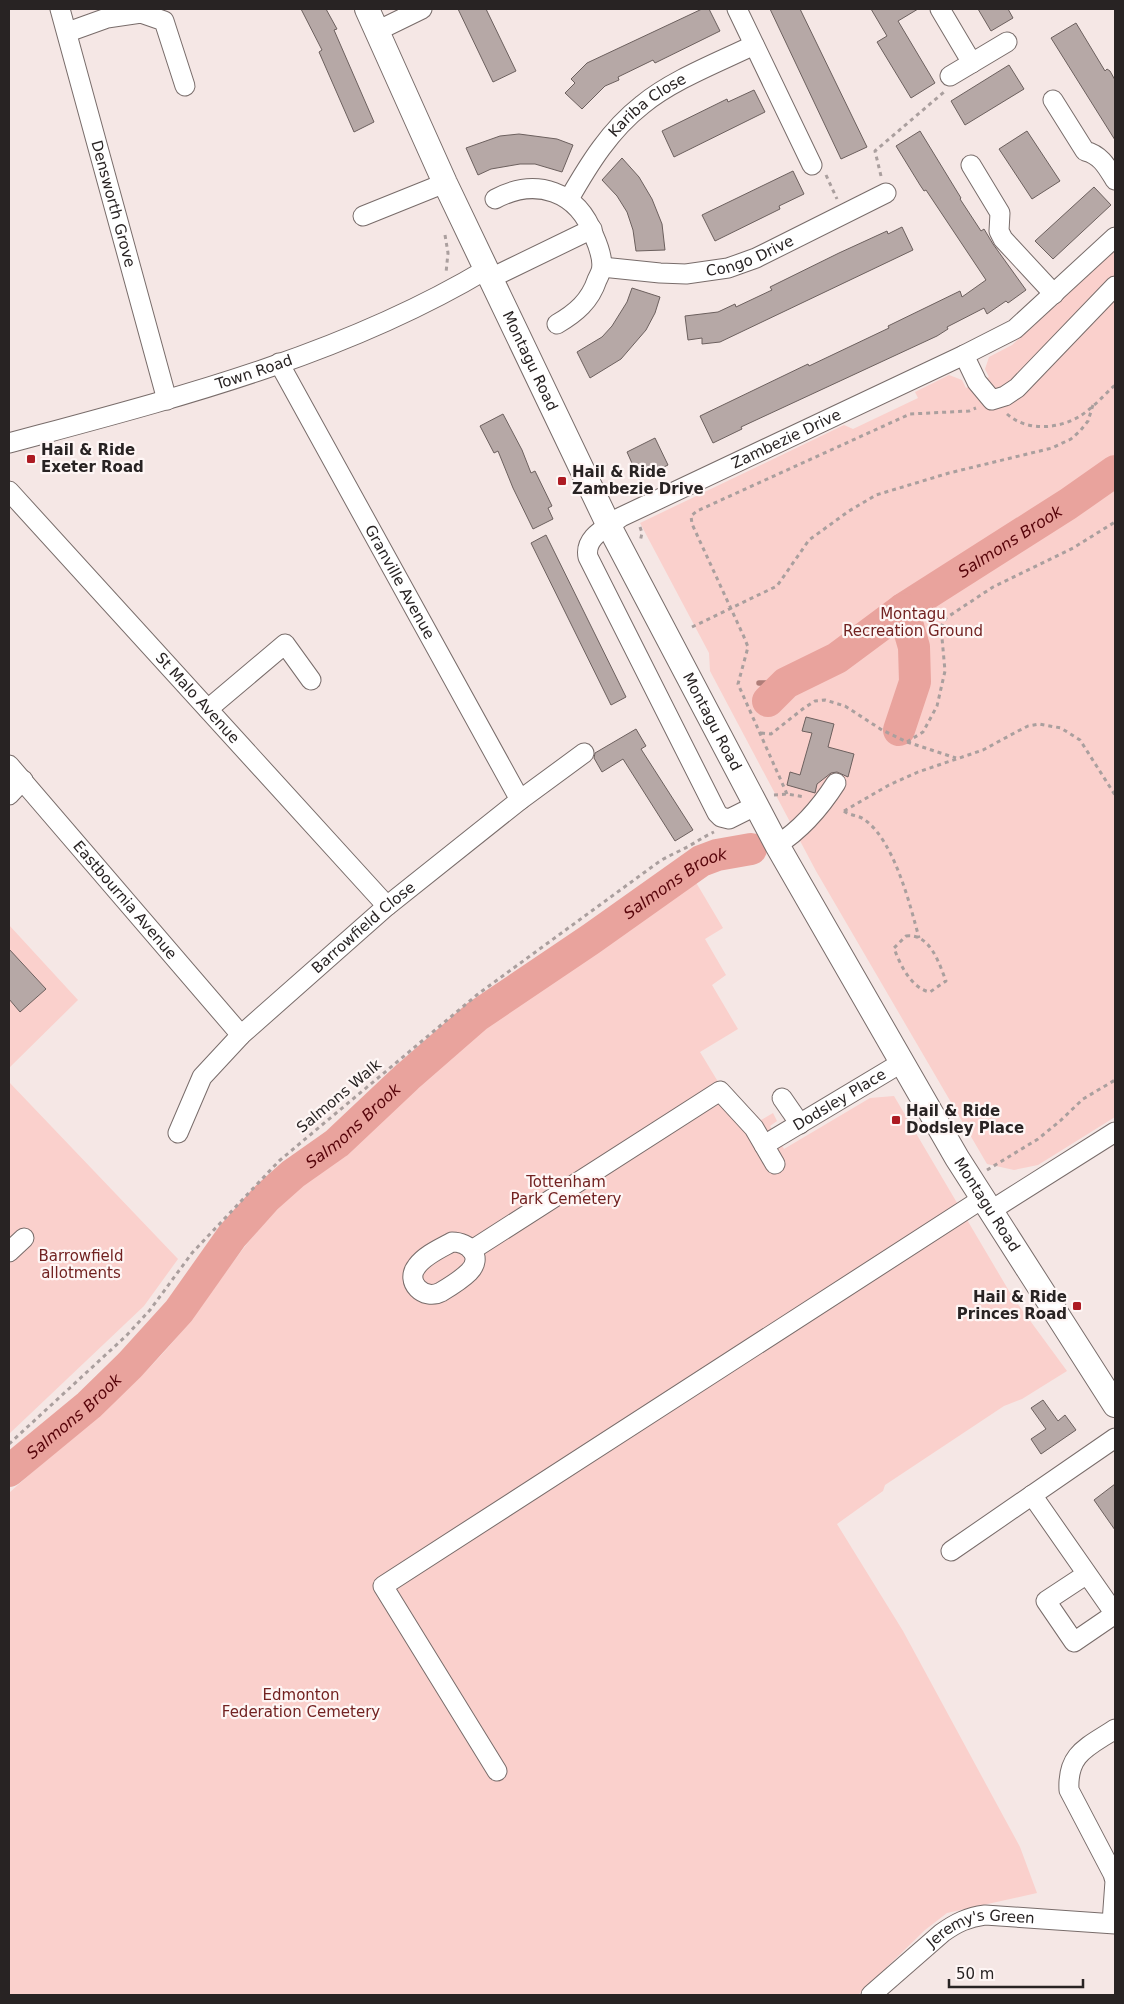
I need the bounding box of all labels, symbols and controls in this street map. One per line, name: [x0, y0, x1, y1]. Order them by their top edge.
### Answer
street label: Kariba Close: [605, 70, 689, 141]
street label: Densworth Grove: [87, 138, 139, 269]
street label: Congo Drive: [705, 232, 797, 280]
street label: Montagu Road: [499, 308, 562, 414]
street label: Town Road: [212, 351, 295, 394]
street label: Zambezie Drive: [729, 405, 844, 472]
place label: Hail & Ride Exeter Road: [41, 441, 144, 476]
marker: Hail & Ride Exeter Road: [25, 453, 37, 465]
place label: Hail & Ride Zambezie Drive: [572, 463, 704, 498]
marker: Hail & Ride Zambezie Drive: [556, 475, 568, 487]
water label: Salmons Brook: [954, 500, 1066, 581]
street label: Granville Avenue: [361, 522, 438, 642]
park label: Montagu Recreation Ground: [843, 605, 983, 640]
street label: St Malo Avenue: [152, 649, 243, 747]
street label: Montagu Road: [679, 670, 745, 774]
street label: Eastbournia Avenue: [69, 837, 181, 963]
water label: Salmons Brook: [620, 844, 729, 923]
street label: Barrowfield Close: [308, 878, 419, 977]
street label: Salmons Walk: [293, 1055, 385, 1137]
street label: Dodsley Place: [790, 1065, 889, 1135]
water label: Salmons Brook: [302, 1078, 405, 1172]
place label: Hail & Ride Dodsley Place: [906, 1102, 1024, 1137]
marker: Hail & Ride Dodsley Place: [890, 1114, 902, 1126]
street label: Montagu Road: [950, 1154, 1024, 1255]
park label: Tottenham Park Cemetery: [511, 1173, 622, 1208]
park label: Barrowfield allotments: [38, 1247, 124, 1282]
place label: Hail & Ride Princes Road: [957, 1288, 1067, 1323]
marker: Hail & Ride Princes Road: [1071, 1300, 1083, 1312]
water label: Salmons Brook: [22, 1369, 126, 1462]
park label: Edmonton Federation Cemetery: [222, 1686, 380, 1721]
street label: Jeremy's Green: [922, 1906, 1035, 1952]
scale bar: [949, 1956, 1083, 1988]
text: 50 m: [956, 1965, 994, 1983]

